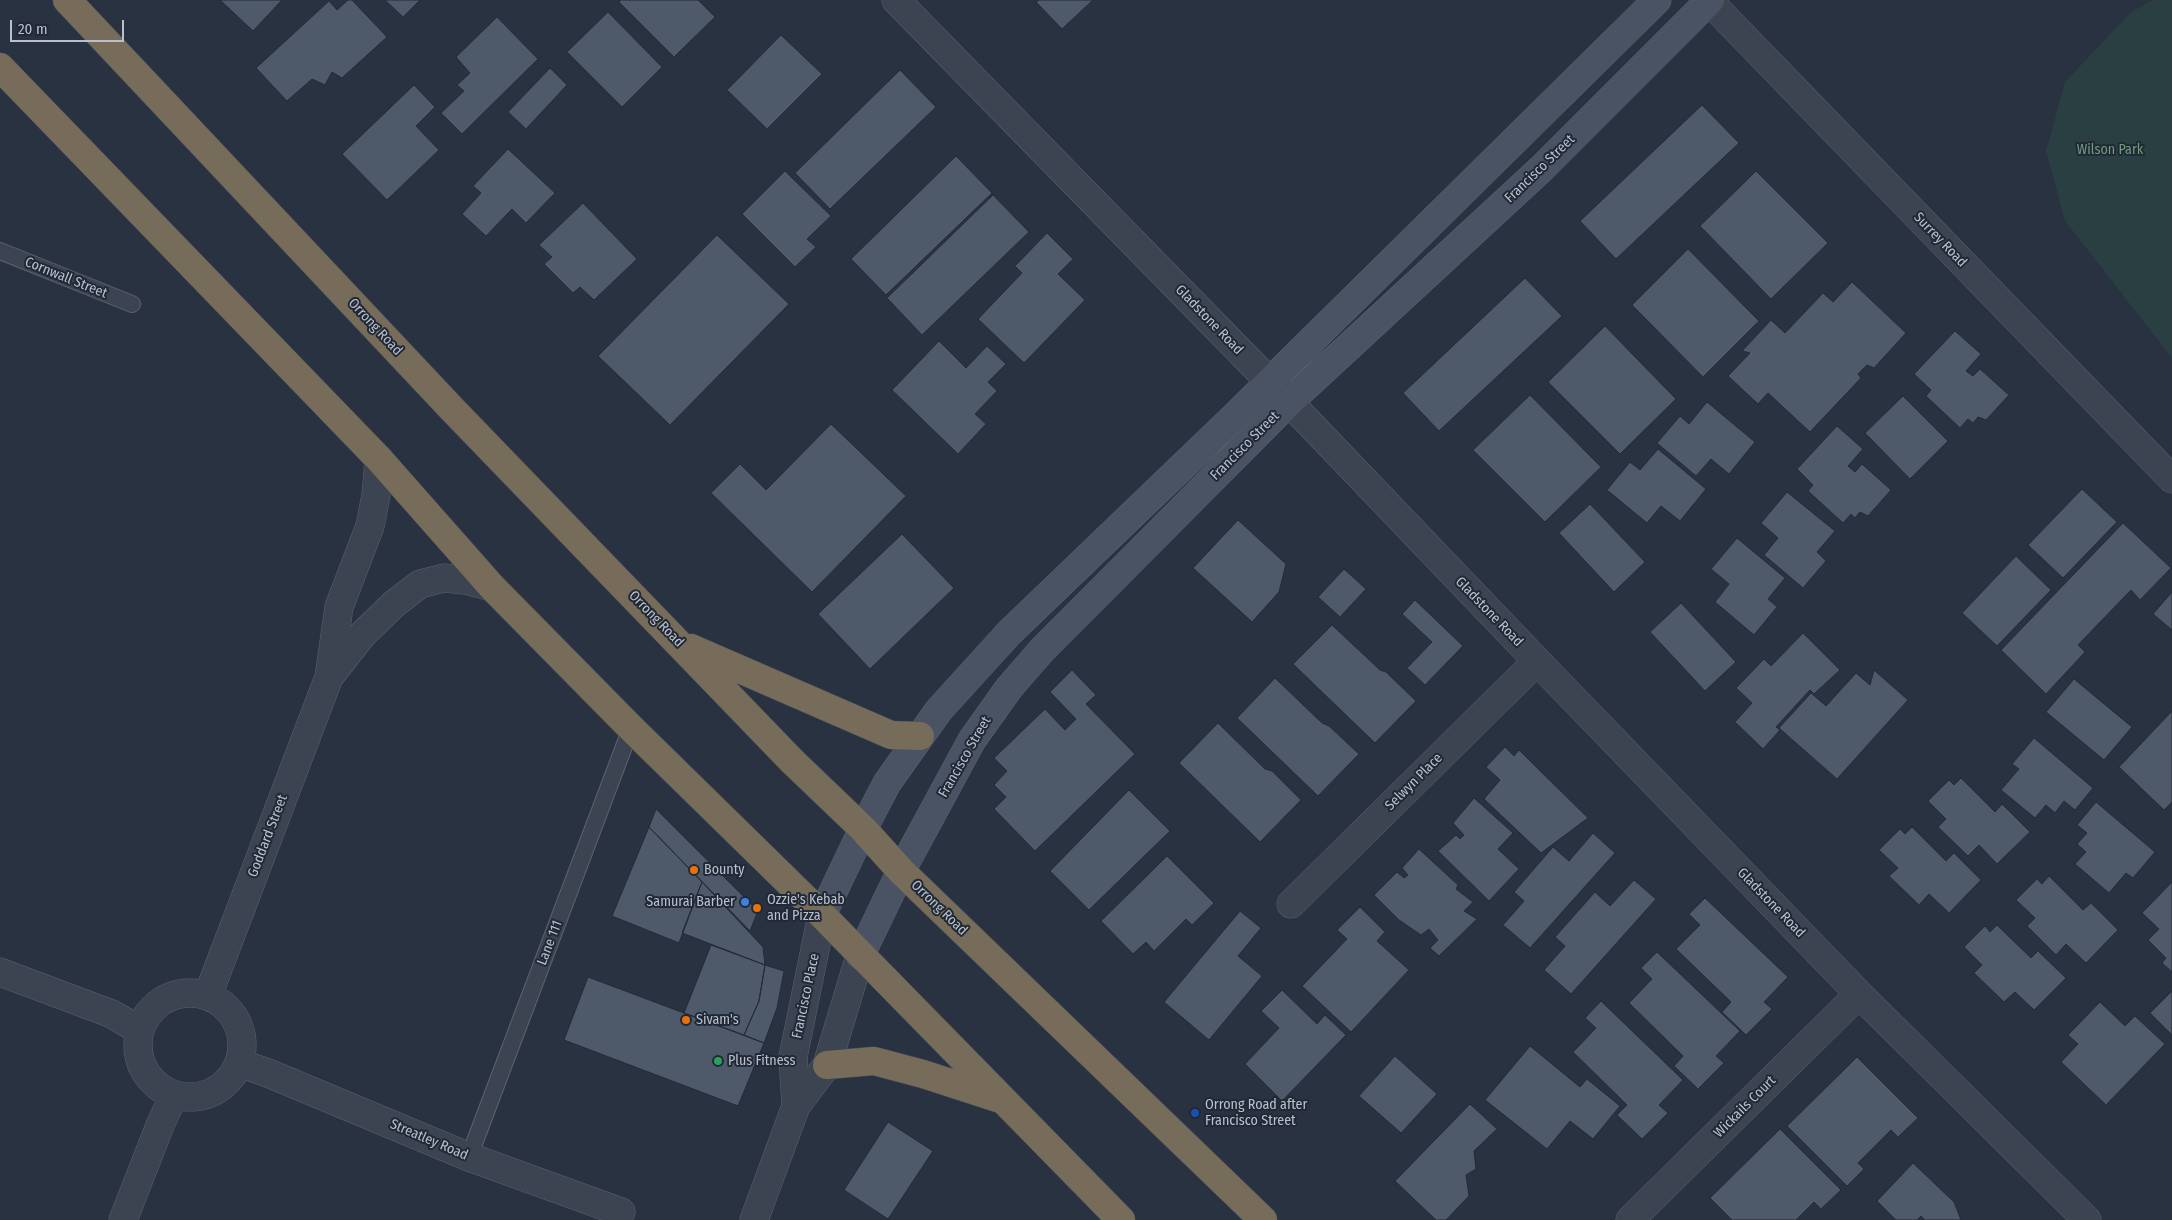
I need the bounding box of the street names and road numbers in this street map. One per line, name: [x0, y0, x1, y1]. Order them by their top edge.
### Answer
street label: Francisco Street: [1502, 131, 1578, 207]
street label: Surrey Road: [1910, 209, 1970, 271]
street label: Cornwall Street: [22, 254, 110, 302]
street label: Gladstone Road: [1172, 282, 1246, 358]
street label: Orrong Road: [344, 295, 406, 359]
street label: Francisco Street: [1207, 408, 1283, 484]
street label: Gladstone Road: [1452, 574, 1526, 650]
street label: Orrong Road: [625, 587, 687, 651]
street label: Francisco Street: [935, 714, 995, 800]
street label: Selwyn Place: [1382, 750, 1446, 814]
street label: Goddard Street: [245, 792, 291, 880]
street label: Gladstone Road: [1734, 865, 1808, 941]
street label: Orrong Road: [907, 877, 971, 939]
street label: Lane 111: [534, 918, 566, 968]
street label: Francisco Place: [789, 952, 823, 1040]
street label: Wickails Court: [1711, 1073, 1779, 1141]
street label: Streatley Road: [387, 1116, 471, 1164]

